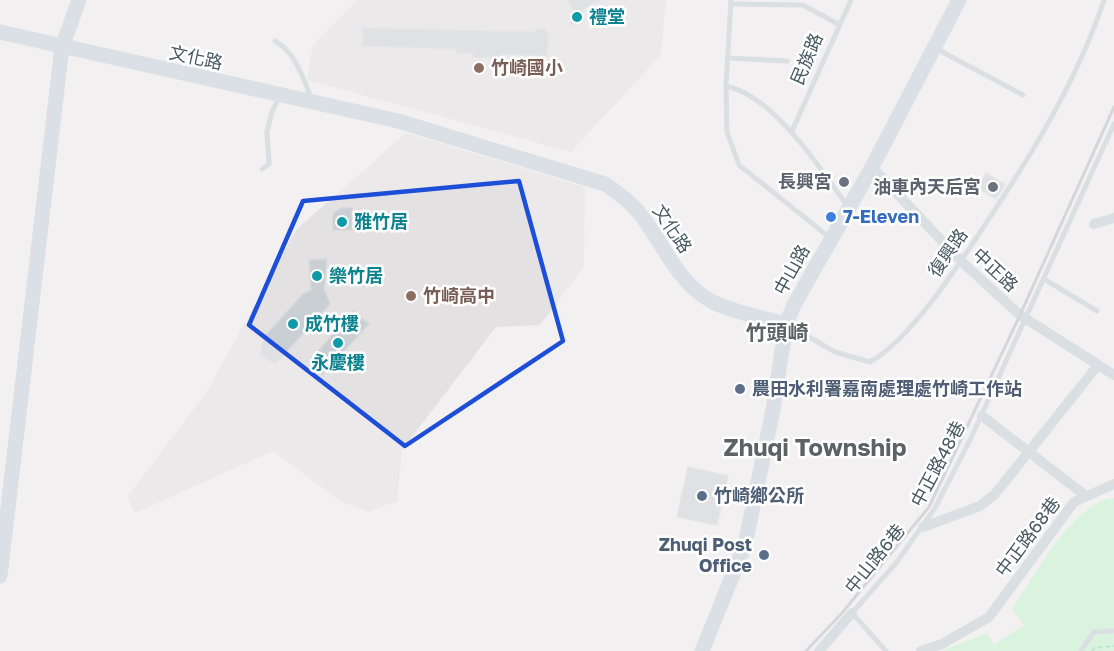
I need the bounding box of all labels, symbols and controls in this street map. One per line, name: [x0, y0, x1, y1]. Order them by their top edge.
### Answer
place label: 禮堂: [589, 5, 625, 27]
marker: 禮堂: [570, 10, 584, 24]
street label: 民族路: [785, 29, 827, 88]
street label: 文化路: [168, 41, 225, 73]
place label: 竹崎國小: [491, 56, 563, 78]
marker: 竹崎國小: [472, 61, 486, 75]
place label: 長興宮: [778, 170, 832, 192]
marker: 長興宮: [837, 175, 851, 189]
place label: 油車內天后宮: [873, 175, 981, 197]
marker: 油車內天后宮: [986, 180, 1000, 194]
street label: 文化路: [649, 200, 697, 257]
place label: 7-Eleven: [843, 205, 919, 227]
place label: 雅竹居: [354, 210, 408, 232]
marker: 7-Eleven: [824, 210, 838, 224]
marker: 雅竹居: [335, 215, 349, 229]
street label: 復興路: [923, 224, 972, 281]
street label: 中山路: [768, 241, 814, 298]
street label: 中正路: [968, 243, 1023, 296]
place label: 樂竹居: [329, 264, 383, 286]
marker: 樂竹居: [310, 269, 324, 283]
place label: 竹崎高中: [423, 284, 495, 306]
marker: 竹崎高中: [404, 289, 418, 303]
place label: 成竹樓: [305, 312, 359, 334]
marker: 成竹樓: [286, 317, 300, 331]
district label: 竹頭崎: [746, 319, 809, 345]
marker: 永慶樓: [331, 336, 345, 350]
place label: 永慶樓: [311, 351, 365, 373]
place label: 農田水利署嘉南處理處竹崎工作站: [752, 377, 1022, 399]
marker: 農田水利署嘉南處理處竹崎工作站: [733, 382, 747, 396]
street label: 中正路48巷: [905, 417, 969, 510]
district label: Zhuqi Township: [724, 432, 907, 461]
place label: 竹崎鄉公所: [714, 484, 804, 506]
marker: 竹崎鄉公所: [695, 489, 709, 503]
street label: 中正路68巷: [990, 492, 1064, 581]
street label: 中山路6巷: [840, 519, 909, 598]
place label: Zhuqi Post Office: [659, 533, 752, 576]
marker: Zhuqi Post Office: [757, 548, 771, 562]

